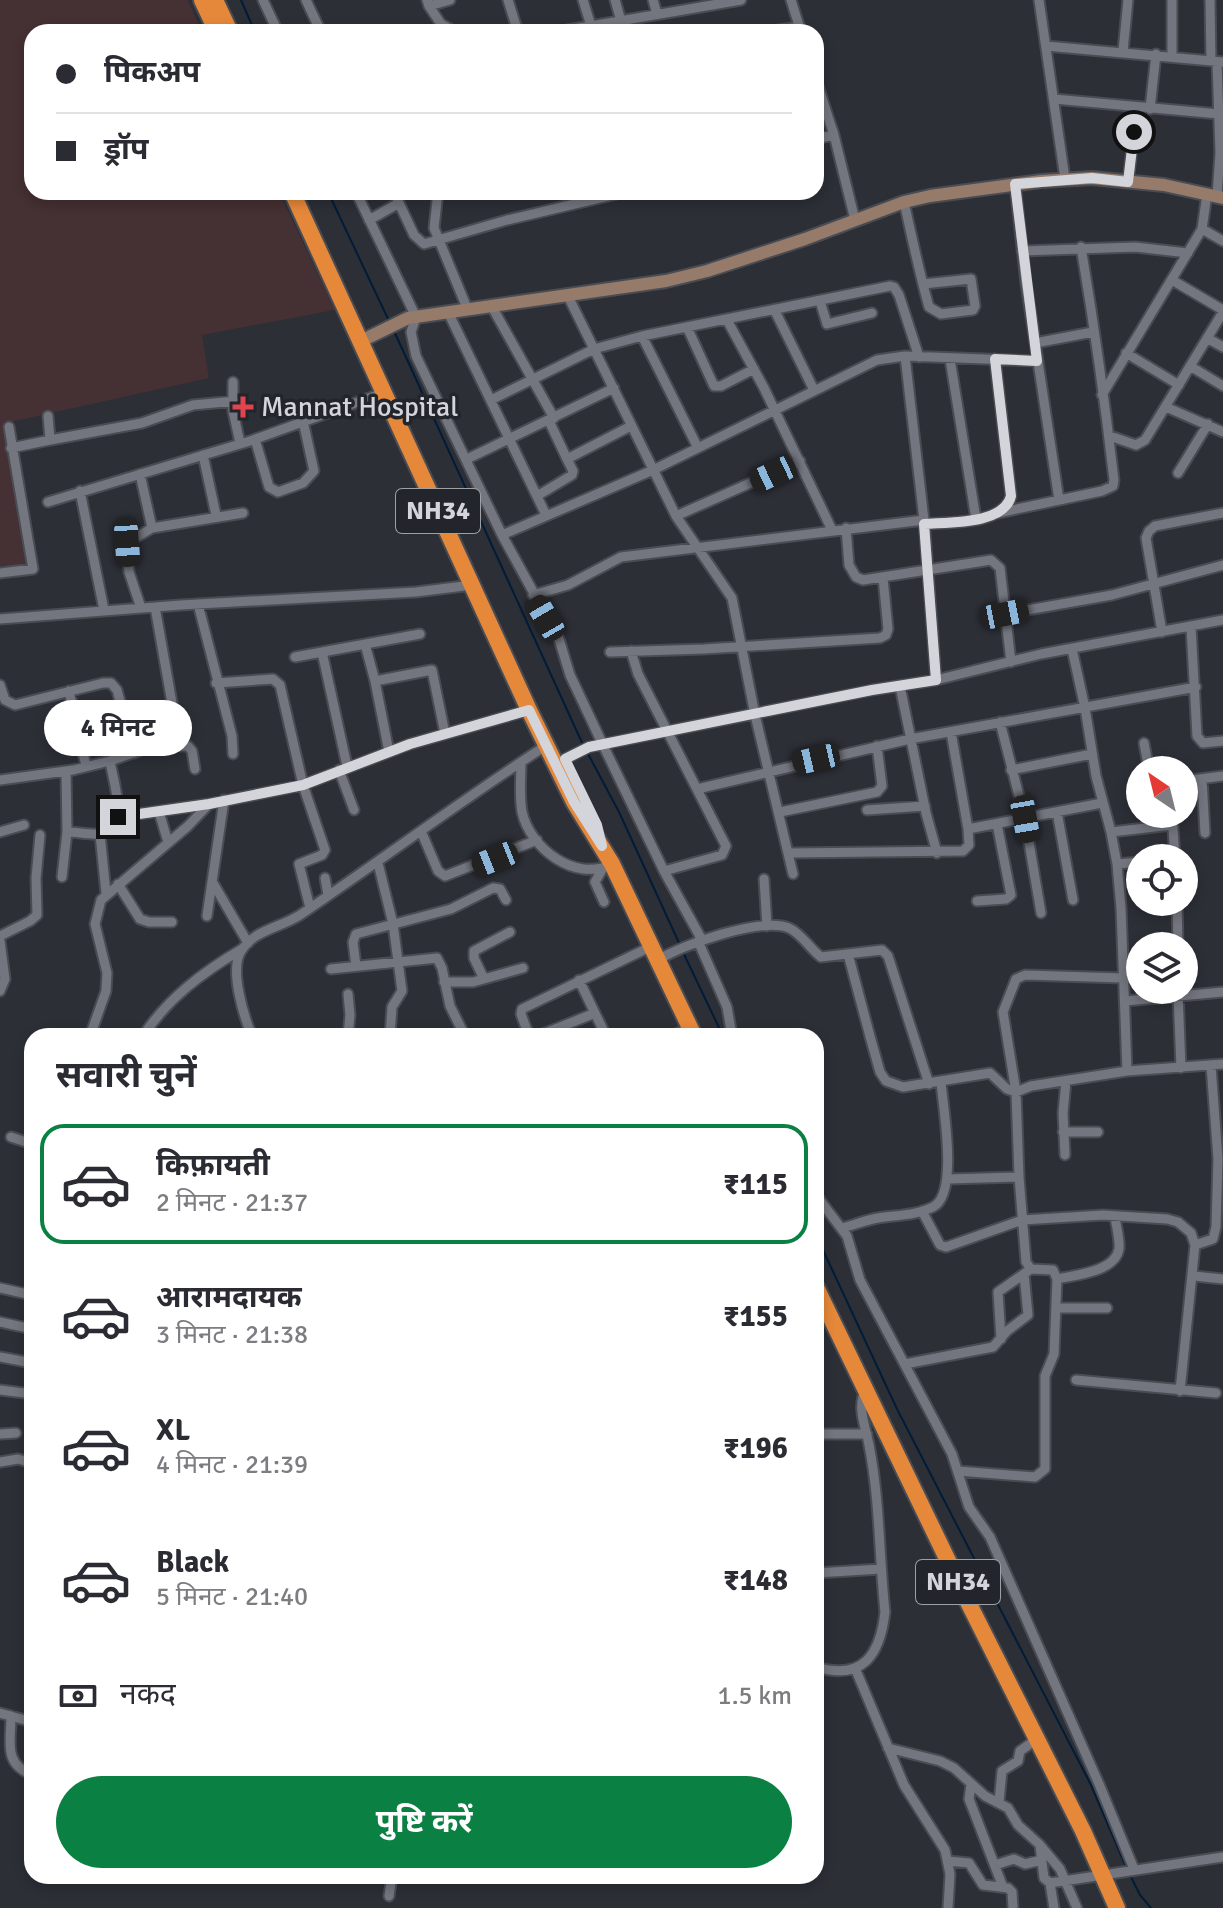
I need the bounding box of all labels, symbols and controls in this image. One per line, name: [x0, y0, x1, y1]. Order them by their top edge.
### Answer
text: पिकअप: [104, 54, 200, 91]
route start: [1116, 114, 1152, 150]
text: ड्रॉप: [104, 131, 148, 168]
place label: Mannat Hospital: [261, 390, 458, 424]
marker: Mannat Hospital: [232, 396, 254, 418]
car: [746, 453, 800, 495]
road number: NH34: [396, 489, 480, 533]
car: [113, 518, 141, 568]
car: [524, 591, 568, 645]
car: [979, 598, 1031, 630]
callout: 4 मिनट: [44, 701, 192, 757]
text: 4 मिनट: [81, 712, 155, 744]
car: [790, 742, 842, 776]
north arrow: [1126, 756, 1198, 828]
map controls: [1126, 756, 1198, 1004]
car: [1009, 793, 1041, 845]
route end: [100, 799, 136, 835]
car: [468, 839, 522, 879]
button: locate: [1126, 844, 1198, 916]
button: layers: [1126, 932, 1198, 1004]
text: सवारी चुनें: [56, 1053, 196, 1098]
text: किफ़ायती: [156, 1147, 270, 1184]
icon: car: [60, 1148, 132, 1220]
text: ₹115: [723, 1166, 788, 1203]
text: 2 मिनट · 21:37: [156, 1187, 308, 1219]
text: आरामदायक: [156, 1279, 302, 1316]
icon: car: [60, 1280, 132, 1352]
text: ₹155: [723, 1298, 788, 1335]
text: 3 मिनट · 21:38: [156, 1319, 308, 1351]
icon: car: [60, 1412, 132, 1484]
text: XL: [156, 1412, 190, 1449]
text: ₹196: [723, 1430, 788, 1467]
text: 4 मिनट · 21:39: [156, 1449, 308, 1481]
icon: car: [60, 1544, 132, 1616]
text: Black: [156, 1544, 229, 1581]
road number: NH34: [916, 1560, 1000, 1604]
text: ₹148: [723, 1562, 788, 1599]
text: 5 मिनट · 21:40: [156, 1581, 308, 1613]
icon: cash: [56, 1674, 100, 1718]
text: नकद: [120, 1676, 176, 1713]
text: 1.5 km: [718, 1680, 792, 1712]
button: पुष्टि करें: [56, 1776, 792, 1868]

